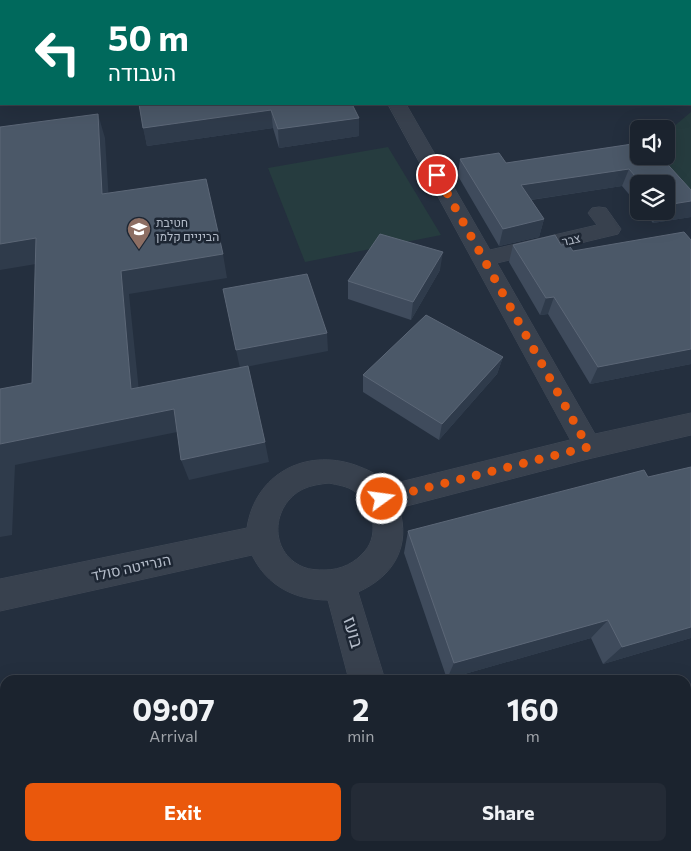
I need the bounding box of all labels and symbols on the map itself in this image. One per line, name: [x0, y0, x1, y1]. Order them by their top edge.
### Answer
pin: [416, 154, 458, 196]
place label: חטיבת הביניים קלמן: [156, 215, 219, 243]
school or university icon: חטיבת הביניים קלמן: [126, 216, 152, 250]
street label: צבר: [560, 230, 582, 248]
position arrow: [355, 472, 407, 524]
street label: הנרייטה סולד: [89, 550, 173, 584]
street label: בועז: [339, 614, 369, 651]

